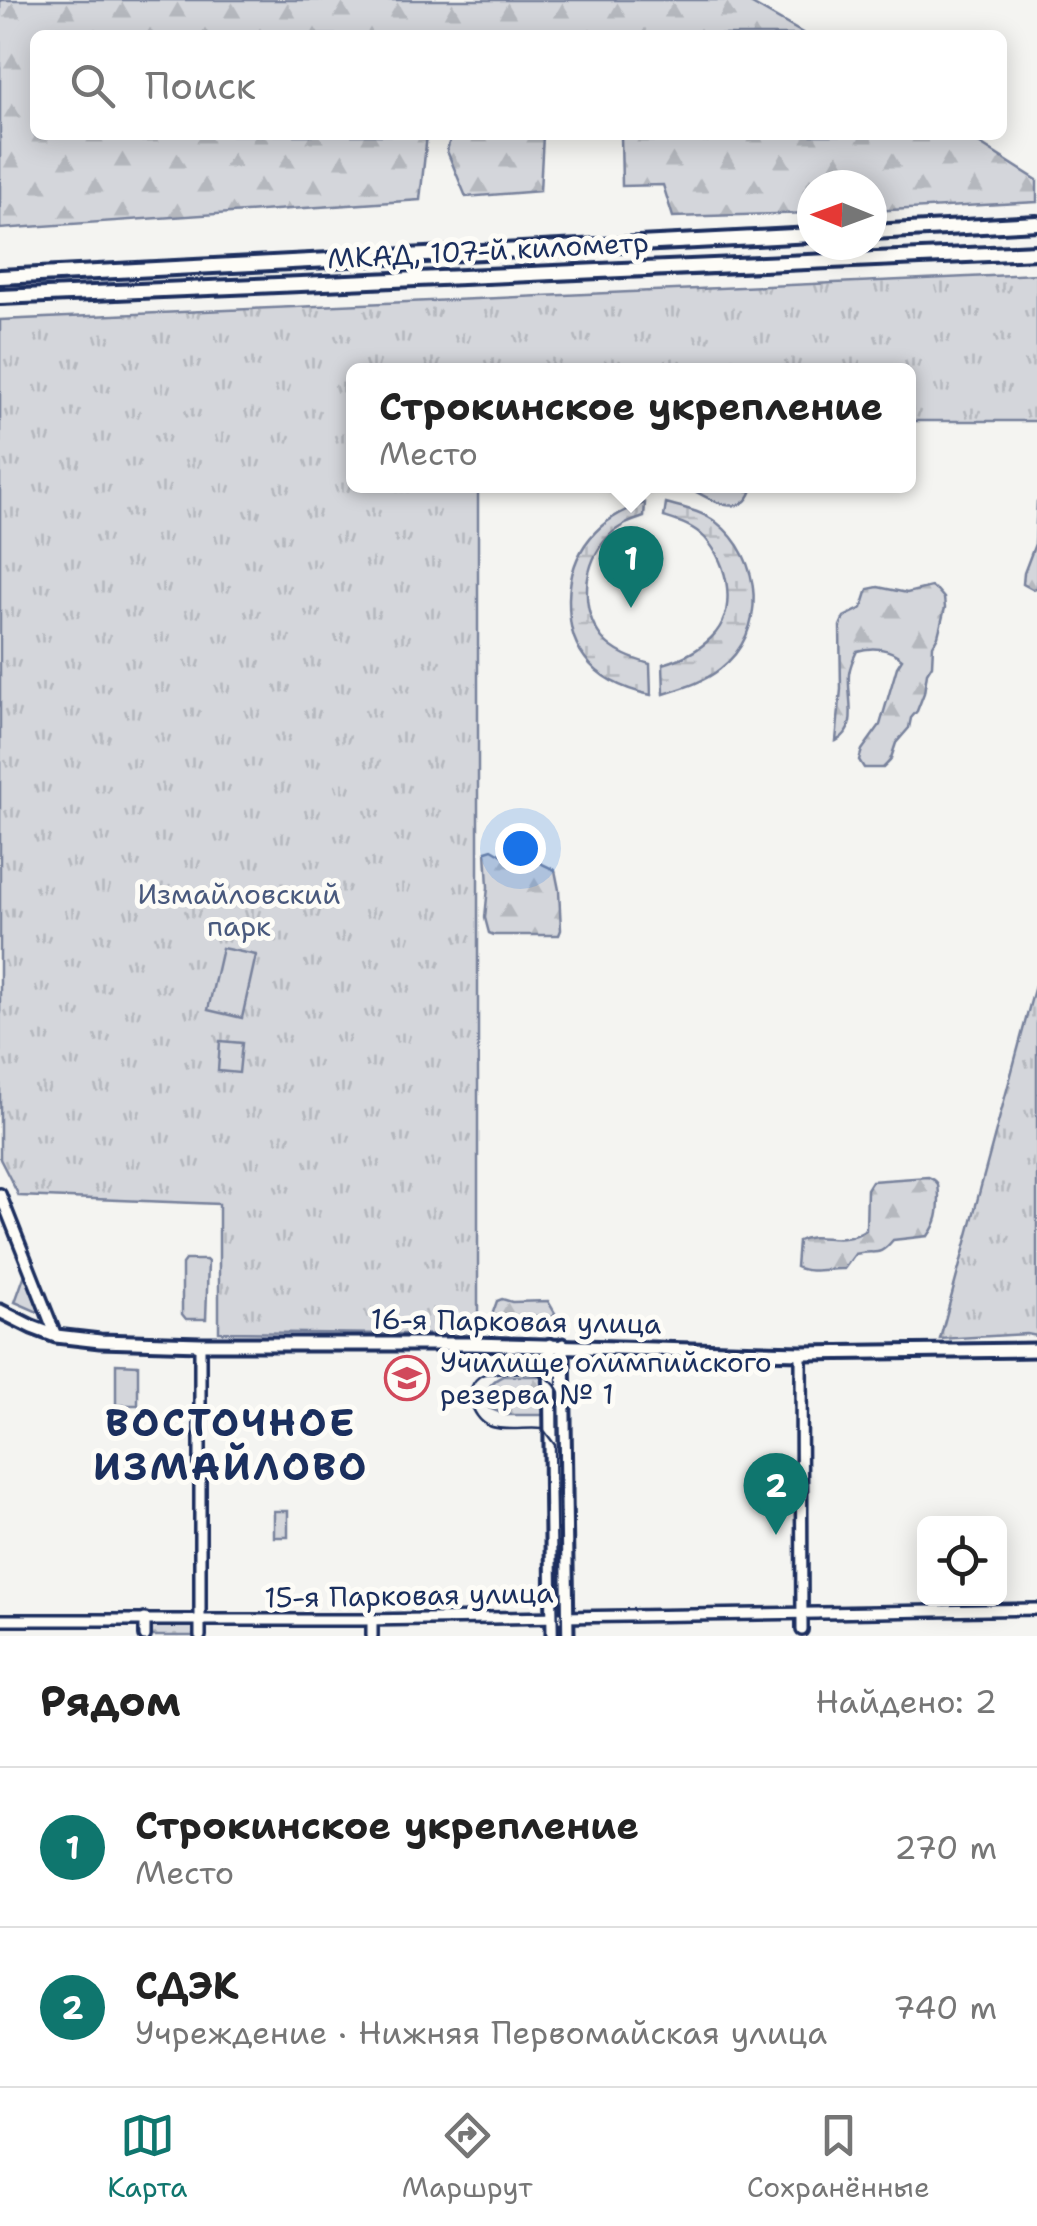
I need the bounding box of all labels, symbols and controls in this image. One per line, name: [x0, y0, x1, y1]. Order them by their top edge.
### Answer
search box: [30, 30, 1007, 140]
icon: search: [65, 58, 120, 113]
text: Поиск: [145, 60, 256, 111]
north arrow: [797, 170, 887, 260]
street label: МКАД, 107-й километр: [326, 223, 650, 277]
popup: [346, 363, 916, 493]
text: Строкинское укрепление: [379, 381, 883, 432]
text: Место: [379, 432, 478, 475]
pin: 1: [598, 526, 664, 608]
your location: [495, 823, 546, 874]
park label: Измайловский парк: [138, 875, 340, 945]
street label: 16-я Парковая улица: [370, 1299, 662, 1343]
place label: Училище олимпийского резерва № 1: [440, 1343, 772, 1413]
school or university icon: Училище олимпийского резерва № 1: [384, 1355, 430, 1401]
district label: ВОСТОЧНОЕ ИЗМАЙЛОВО: [93, 1397, 369, 1492]
pin: 2: [744, 1452, 808, 1535]
map controls: [917, 1516, 1007, 1606]
button: locate: [917, 1516, 1007, 1606]
street label: 15-я Парковая улица: [264, 1573, 554, 1617]
text: Рядом: [40, 1673, 181, 1729]
text: Найдено: 2: [816, 1680, 997, 1723]
text: Строкинское укрепление: [135, 1800, 639, 1851]
text: 1: [65, 1826, 80, 1869]
text: 270 m: [894, 1826, 997, 1869]
text: Место: [135, 1851, 234, 1894]
text: СДЭК: [135, 1960, 239, 2011]
text: 2: [61, 1986, 84, 2029]
text: 740 m: [893, 1986, 997, 2029]
text: Учреждение · Нижняя Первомайская улица: [135, 2011, 827, 2054]
tab: Карта: [107, 2108, 187, 2206]
tab: Маршрут: [402, 2108, 532, 2206]
tab: Сохранённые: [747, 2108, 930, 2206]

